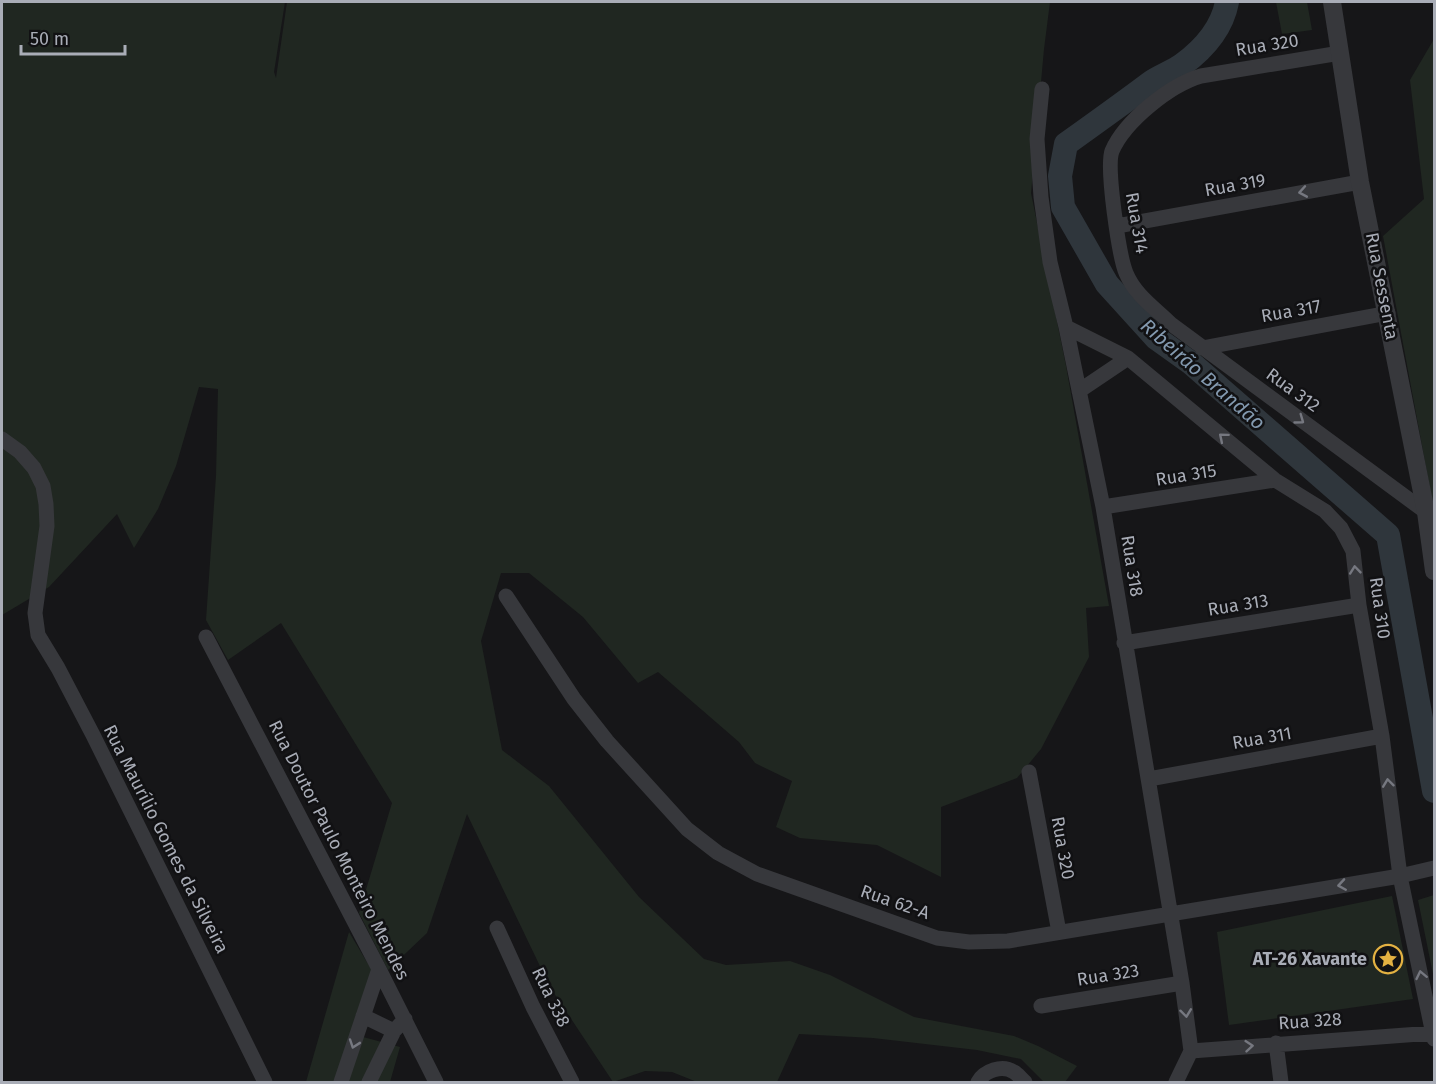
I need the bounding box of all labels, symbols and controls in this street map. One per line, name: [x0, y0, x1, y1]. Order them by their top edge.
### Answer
scale bar: [21, 18, 124, 56]
text: 50 m: [30, 28, 69, 50]
street label: Rua 320: [1234, 29, 1300, 61]
street label: Rua 319: [1203, 169, 1267, 201]
one-way arrow: [1298, 186, 1308, 198]
street label: Rua 314: [1121, 191, 1153, 256]
street label: Rua Sessenta: [1361, 231, 1403, 341]
street label: Rua 317: [1259, 295, 1323, 327]
water label: Ribeirão Brandão: [1136, 313, 1270, 435]
street label: Rua 312: [1262, 363, 1324, 417]
one-way arrow: [1293, 412, 1304, 423]
one-way arrow: [1219, 433, 1230, 444]
street label: Rua 315: [1154, 459, 1218, 491]
street label: Rua 318: [1116, 534, 1148, 599]
one-way arrow: [1349, 565, 1362, 575]
street label: Rua 310: [1365, 576, 1395, 640]
street label: Rua 313: [1206, 589, 1270, 621]
street label: Rua Doutor Paulo Monteiro Mendes: [264, 717, 414, 983]
street label: Rua Maurílio Gomes da Silveira: [99, 721, 233, 957]
street label: Rua 311: [1231, 722, 1293, 754]
one-way arrow: [1383, 779, 1395, 788]
street label: Rua 320: [1047, 815, 1079, 881]
one-way arrow: [1338, 879, 1347, 891]
street label: Rua 62-A: [858, 880, 933, 924]
place icon: AT-26 Xavante: [1372, 943, 1404, 975]
place label: AT-26 Xavante: [1252, 948, 1367, 970]
street label: Rua 323: [1075, 959, 1141, 991]
street label: Rua 338: [527, 964, 575, 1031]
one-way arrow: [1415, 971, 1428, 981]
one-way arrow: [1179, 1008, 1192, 1017]
street label: Rua 328: [1278, 1008, 1343, 1034]
one-way arrow: [348, 1038, 361, 1049]
one-way arrow: [1245, 1040, 1254, 1053]

